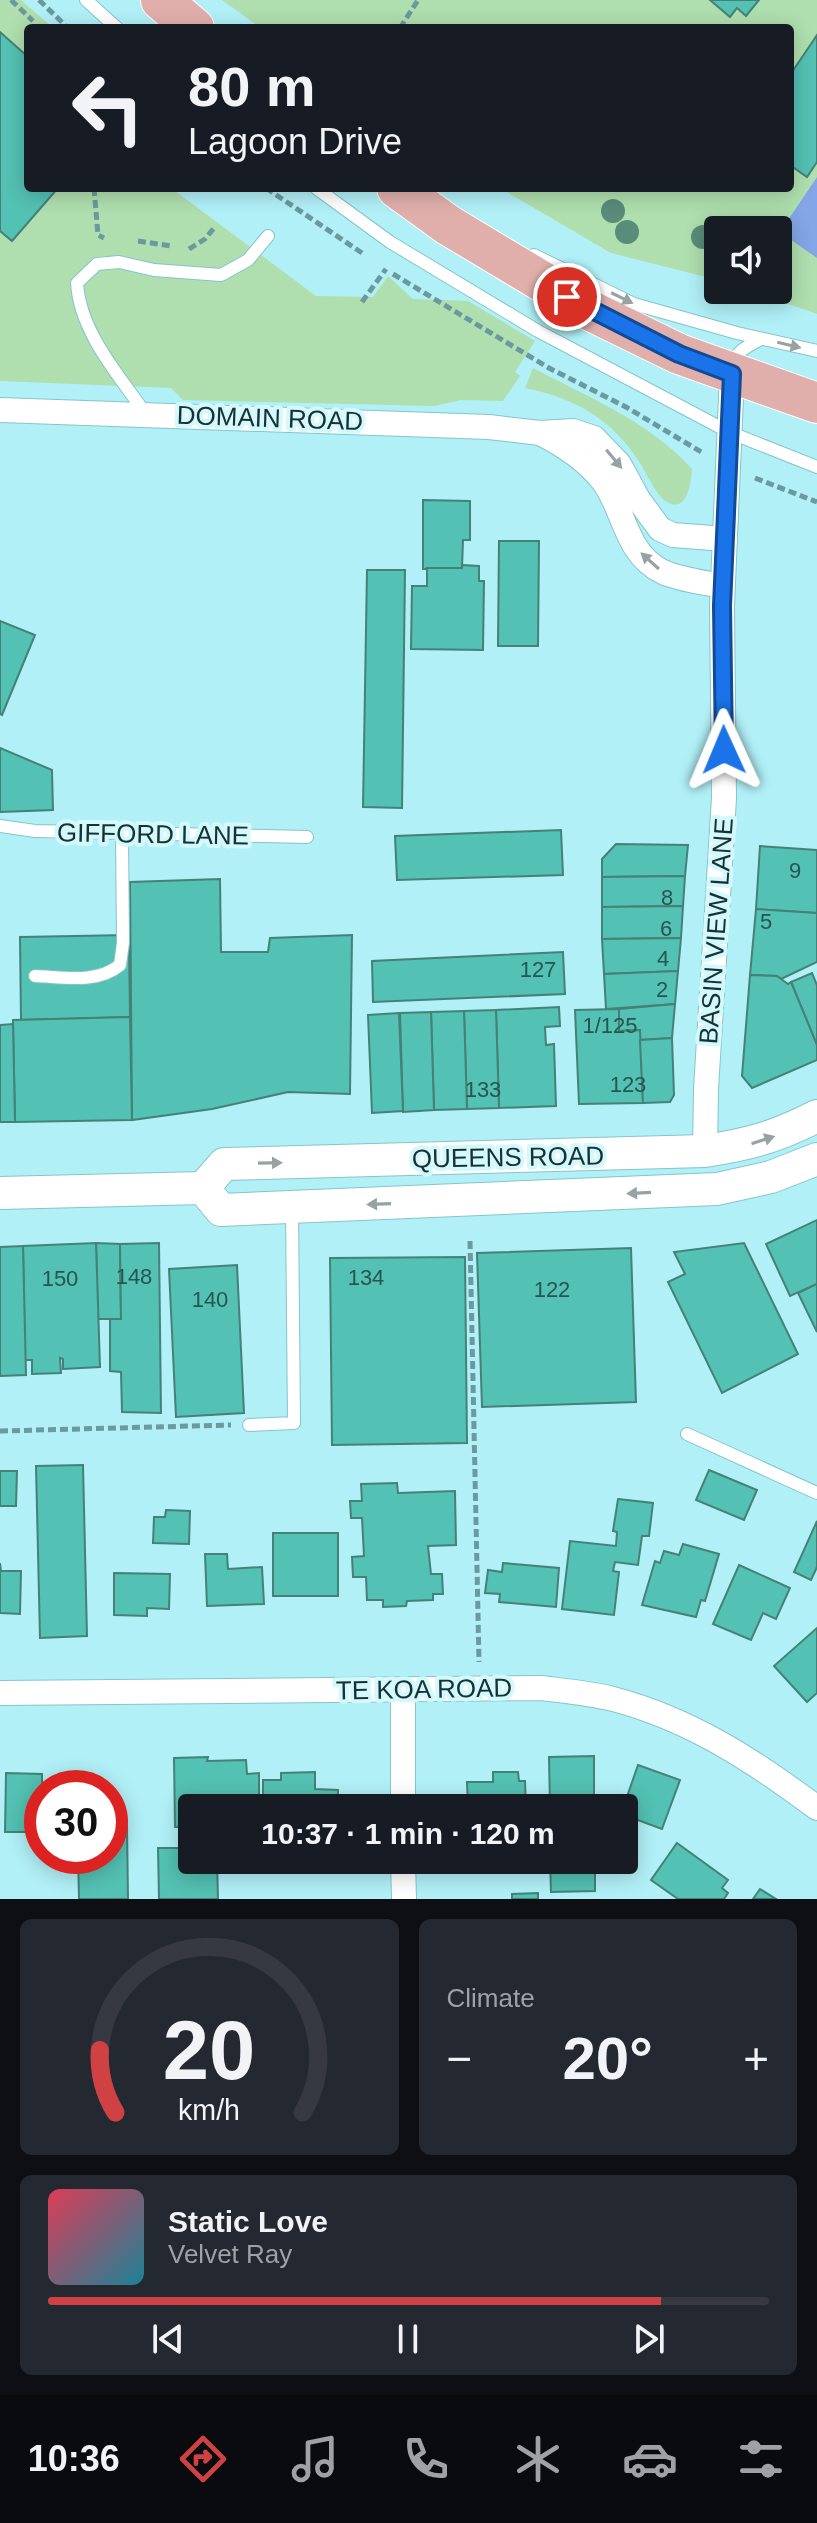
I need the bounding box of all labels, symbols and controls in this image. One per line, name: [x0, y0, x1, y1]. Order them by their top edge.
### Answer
text: 80 m: [188, 55, 316, 118]
icon: left: [56, 56, 160, 160]
text: Lagoon Drive: [188, 121, 402, 162]
map controls: [704, 216, 792, 304]
button: sound: [704, 216, 792, 304]
pin: [533, 263, 601, 331]
icon: arrive: [545, 275, 589, 319]
one-way arrow: [611, 291, 634, 305]
one-way arrow: [777, 340, 802, 352]
street label: DOMAIN ROAD: [176, 400, 364, 436]
one-way arrow: [605, 449, 622, 469]
one-way arrow: [641, 553, 660, 571]
position arrow: [682, 708, 766, 792]
street label: GIFFORD LANE: [57, 817, 249, 851]
street label: BASIN VIEW LANE: [693, 817, 739, 1045]
house number: 9: [789, 858, 801, 883]
house number: 8: [661, 885, 673, 910]
house number: 5: [760, 909, 772, 934]
house number: 6: [660, 916, 672, 941]
house number: 4: [657, 946, 669, 971]
house number: 127: [520, 957, 556, 982]
house number: 2: [656, 977, 668, 1002]
house number: 1/125: [582, 1013, 638, 1038]
house number: 123: [610, 1072, 646, 1097]
house number: 133: [465, 1077, 501, 1102]
one-way arrow: [751, 1133, 775, 1146]
street label: QUEENS ROAD: [412, 1140, 604, 1174]
one-way arrow: [258, 1156, 283, 1169]
one-way arrow: [626, 1187, 651, 1200]
one-way arrow: [366, 1198, 391, 1211]
house number: 148: [116, 1264, 152, 1289]
house number: 134: [348, 1265, 384, 1290]
house number: 150: [42, 1266, 78, 1291]
house number: 122: [534, 1277, 570, 1302]
house number: 140: [192, 1287, 228, 1312]
street label: TE KOA ROAD: [336, 1672, 512, 1706]
speed limit sign: 30: [24, 1770, 128, 1874]
text: 10:37 · 1 min · 120 m: [261, 1817, 555, 1850]
text: Climate: [447, 1983, 535, 2013]
text: 20: [163, 2004, 256, 2097]
text: 20°: [562, 2025, 653, 2092]
text: −: [447, 2034, 472, 2083]
text: +: [743, 2034, 769, 2083]
text: km/h: [178, 2094, 240, 2126]
text: Static Love: [168, 2205, 328, 2238]
text: Velvet Ray: [168, 2239, 292, 2269]
icon: previous: [146, 2317, 190, 2361]
icon: pause: [386, 2317, 430, 2361]
icon: next: [627, 2317, 671, 2361]
icon: directions: [175, 2431, 231, 2487]
icon: music: [287, 2431, 343, 2487]
icon: phone: [398, 2431, 454, 2487]
icon: climate: [510, 2431, 566, 2487]
icon: car: [622, 2431, 678, 2487]
icon: filters: [733, 2431, 789, 2487]
text: 10:36: [28, 2438, 120, 2479]

